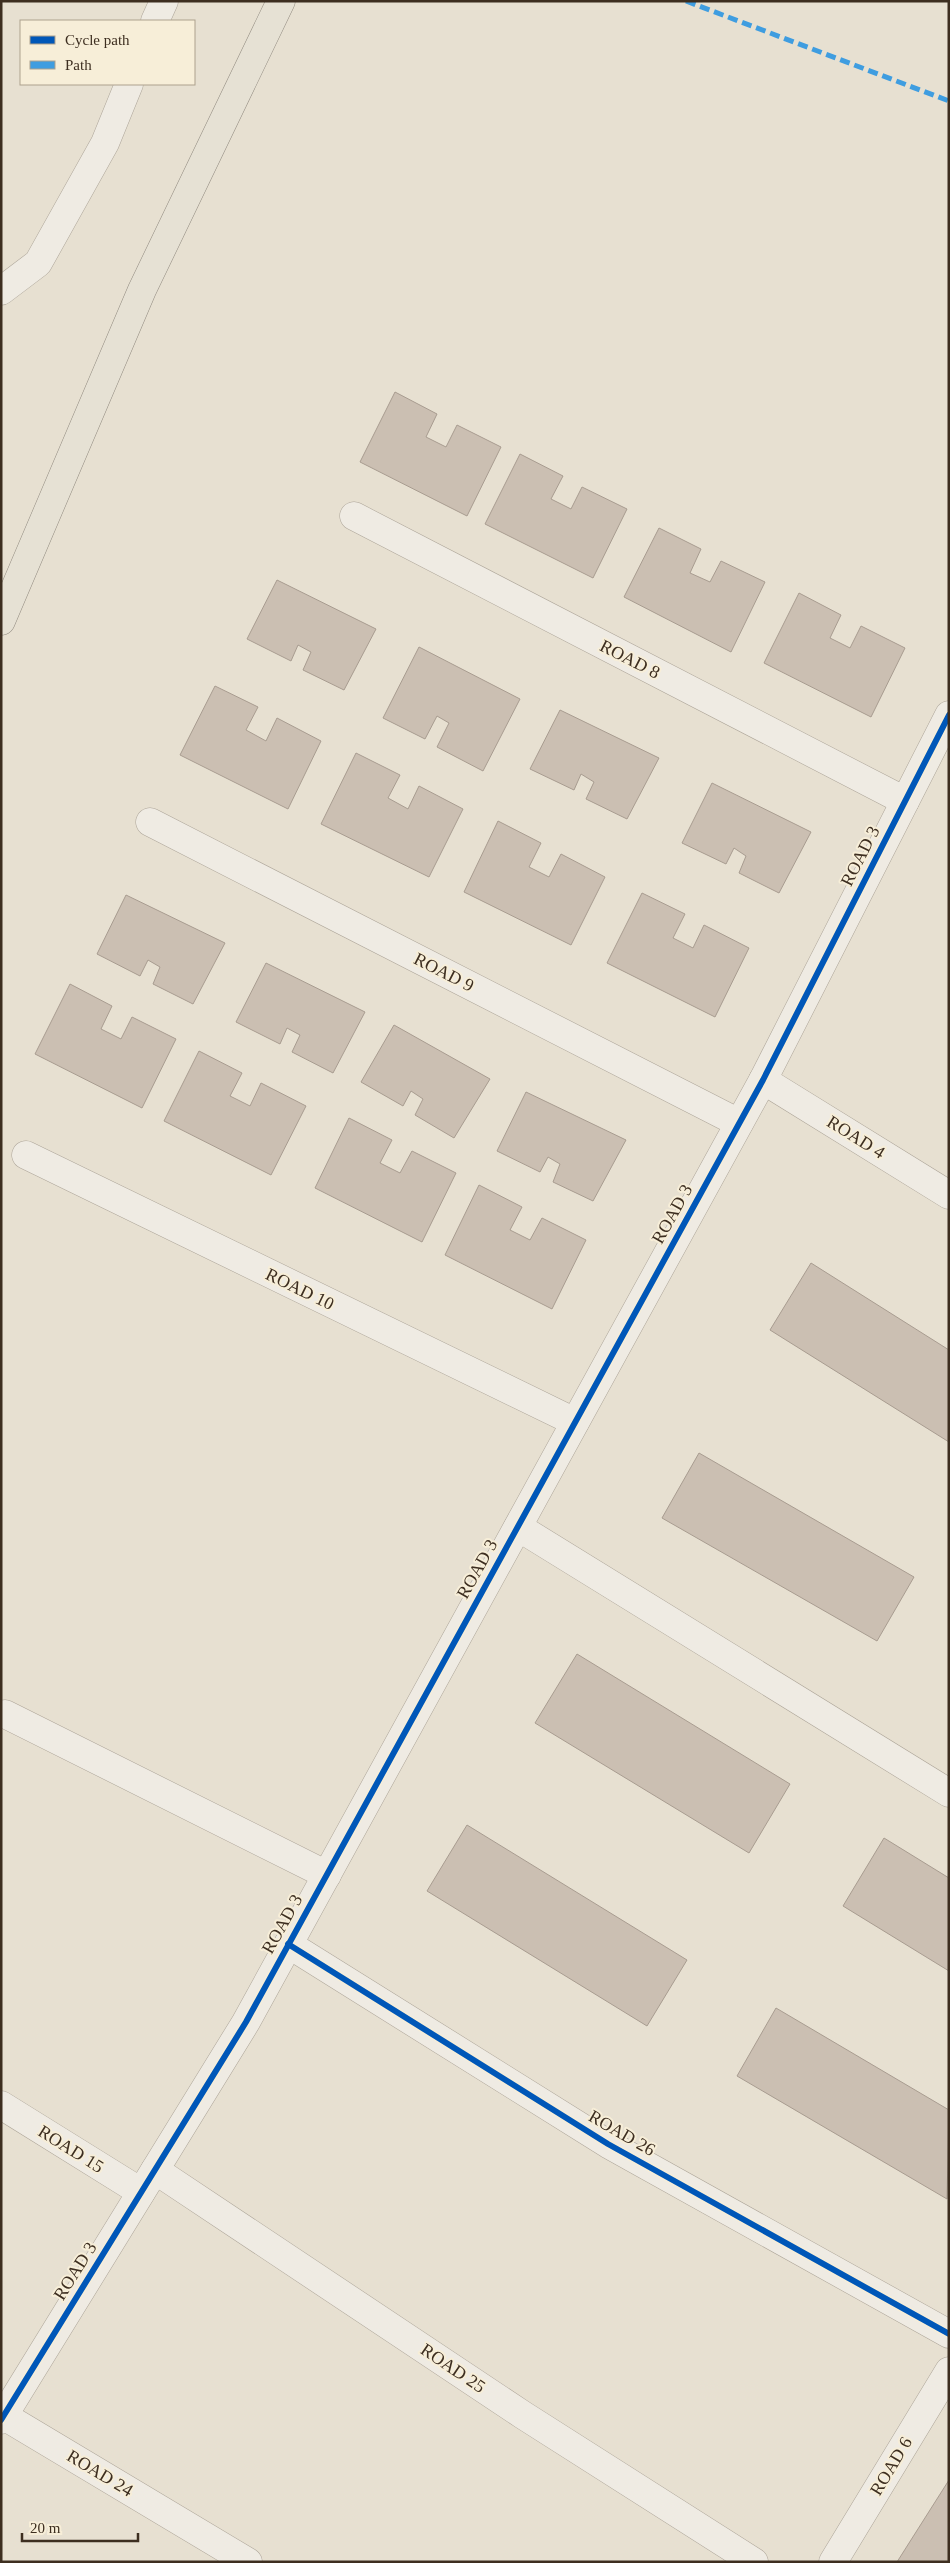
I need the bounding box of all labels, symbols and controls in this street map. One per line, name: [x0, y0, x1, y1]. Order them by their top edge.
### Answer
legend: [20, 20, 195, 85]
text: Cycle path: [65, 32, 130, 48]
text: Path: [65, 57, 92, 73]
street label: ROAD 8: [597, 635, 663, 683]
street label: ROAD 3: [836, 823, 884, 889]
street label: ROAD 9: [411, 948, 477, 996]
street label: ROAD 4: [823, 1111, 889, 1163]
street label: ROAD 3: [648, 1181, 696, 1247]
street label: ROAD 10: [263, 1264, 337, 1314]
street label: ROAD 3: [453, 1536, 501, 1602]
street label: ROAD 3: [258, 1891, 306, 1957]
street label: ROAD 26: [585, 2106, 659, 2160]
street label: ROAD 15: [35, 2121, 107, 2177]
street label: ROAD 3: [49, 2238, 101, 2304]
street label: ROAD 25: [417, 2339, 489, 2397]
street label: ROAD 6: [866, 2433, 916, 2499]
street label: ROAD 24: [63, 2445, 137, 2501]
scale bar: [22, 2510, 139, 2542]
text: 20 m: [30, 2520, 61, 2536]

